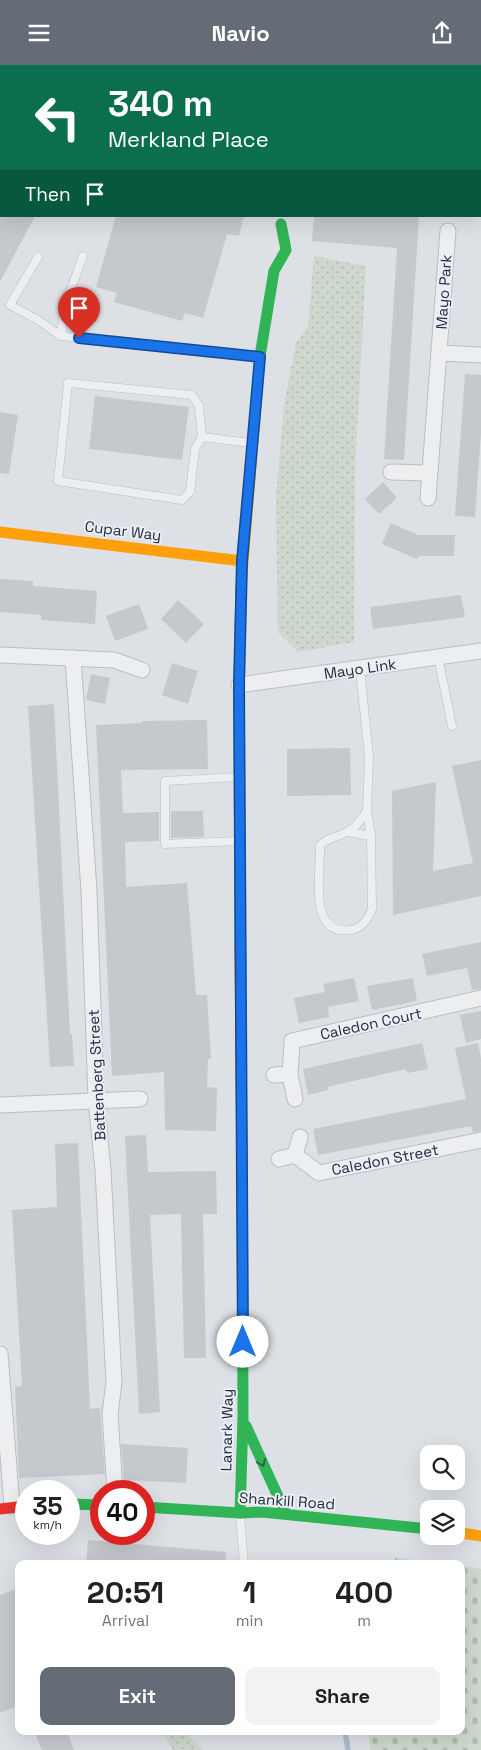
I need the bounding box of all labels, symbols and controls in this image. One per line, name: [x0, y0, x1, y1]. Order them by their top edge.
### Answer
icon: menu: [25, 19, 53, 47]
text: Navio: [211, 19, 270, 47]
icon: share: [428, 19, 456, 47]
text: 340 m: [108, 82, 213, 126]
icon: left: [25, 85, 90, 150]
text: Merkland Place: [108, 125, 269, 153]
icon: arrive: [81, 180, 109, 208]
text: Then: [25, 182, 71, 207]
street label: Mayo Park: [431, 254, 456, 330]
pin: [58, 287, 100, 338]
icon: arrive: [65, 294, 93, 322]
street label: Cupar Way: [84, 516, 162, 545]
street label: Mayo Link: [323, 654, 397, 683]
street label: Caledon Court: [318, 1003, 424, 1044]
street label: Battenberg Street: [84, 1009, 109, 1141]
street label: Caledon Street: [330, 1140, 440, 1179]
position arrow: [216, 1315, 268, 1367]
street label: Lanark Way: [216, 1388, 237, 1472]
map controls: [420, 1445, 465, 1545]
button: search: [420, 1445, 465, 1490]
one-way arrow: [256, 1458, 267, 1467]
speed limit sign: 40: [90, 1480, 155, 1545]
street label: Shankill Road: [238, 1488, 336, 1513]
text: 35: [32, 1490, 63, 1522]
button: layers: [420, 1500, 465, 1545]
text: km/h: [33, 1517, 62, 1533]
text: 20:51: [87, 1573, 164, 1612]
text: 1: [243, 1573, 256, 1612]
text: 400: [335, 1573, 393, 1612]
text: Arrival: [102, 1610, 149, 1631]
text: min: [236, 1610, 263, 1631]
text: m: [357, 1610, 371, 1631]
button: Exit: [40, 1667, 235, 1725]
button: Share: [245, 1667, 440, 1725]

